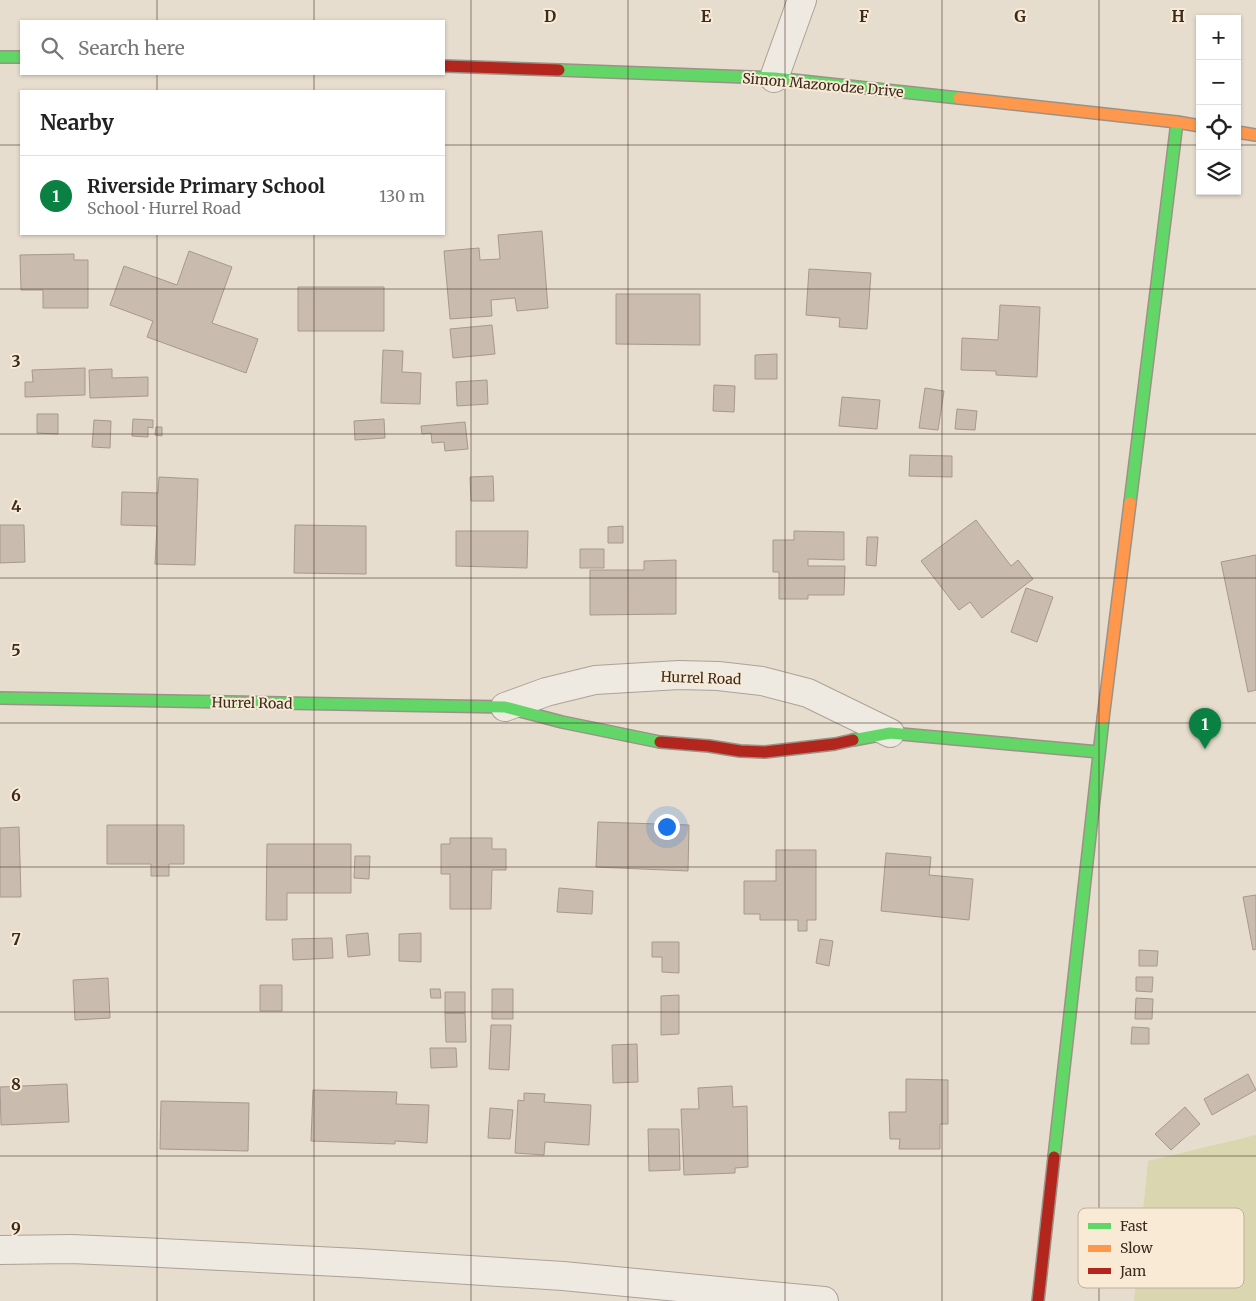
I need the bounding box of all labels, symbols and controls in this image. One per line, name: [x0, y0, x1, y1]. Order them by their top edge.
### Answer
text: D: [544, 6, 556, 26]
text: E: [701, 6, 712, 26]
text: F: [859, 6, 869, 26]
text: G: [1014, 6, 1026, 26]
text: H: [1171, 6, 1185, 26]
map controls: [1196, 15, 1241, 195]
button: +: [1196, 15, 1241, 60]
search box: [20, 20, 445, 75]
icon: search: [38, 34, 66, 62]
text: Search here: [78, 36, 185, 60]
button: −: [1196, 60, 1241, 105]
street label: Simon Mazorodze Drive: [742, 69, 904, 101]
button: locate: [1196, 105, 1241, 150]
text: Nearby: [40, 109, 114, 136]
button: layers: [1196, 150, 1241, 195]
text: Riverside Primary School: [87, 174, 325, 198]
text: 1: [52, 186, 60, 206]
text: 130 m: [379, 186, 425, 206]
text: School · Hurrel Road: [87, 198, 241, 218]
text: 3: [11, 351, 21, 371]
text: 4: [11, 496, 21, 516]
text: 5: [11, 640, 21, 660]
street label: Hurrel Road: [660, 668, 742, 688]
street label: Hurrel Road: [211, 693, 293, 713]
pin: 1: [1189, 708, 1221, 749]
text: 6: [11, 785, 21, 805]
your location: [654, 814, 680, 840]
text: 7: [11, 929, 21, 949]
text: 8: [11, 1074, 21, 1094]
legend: [1078, 1208, 1244, 1288]
text: Fast: [1120, 1217, 1148, 1235]
text: 9: [11, 1218, 21, 1238]
text: Slow: [1120, 1239, 1153, 1257]
text: Jam: [1119, 1262, 1146, 1280]

